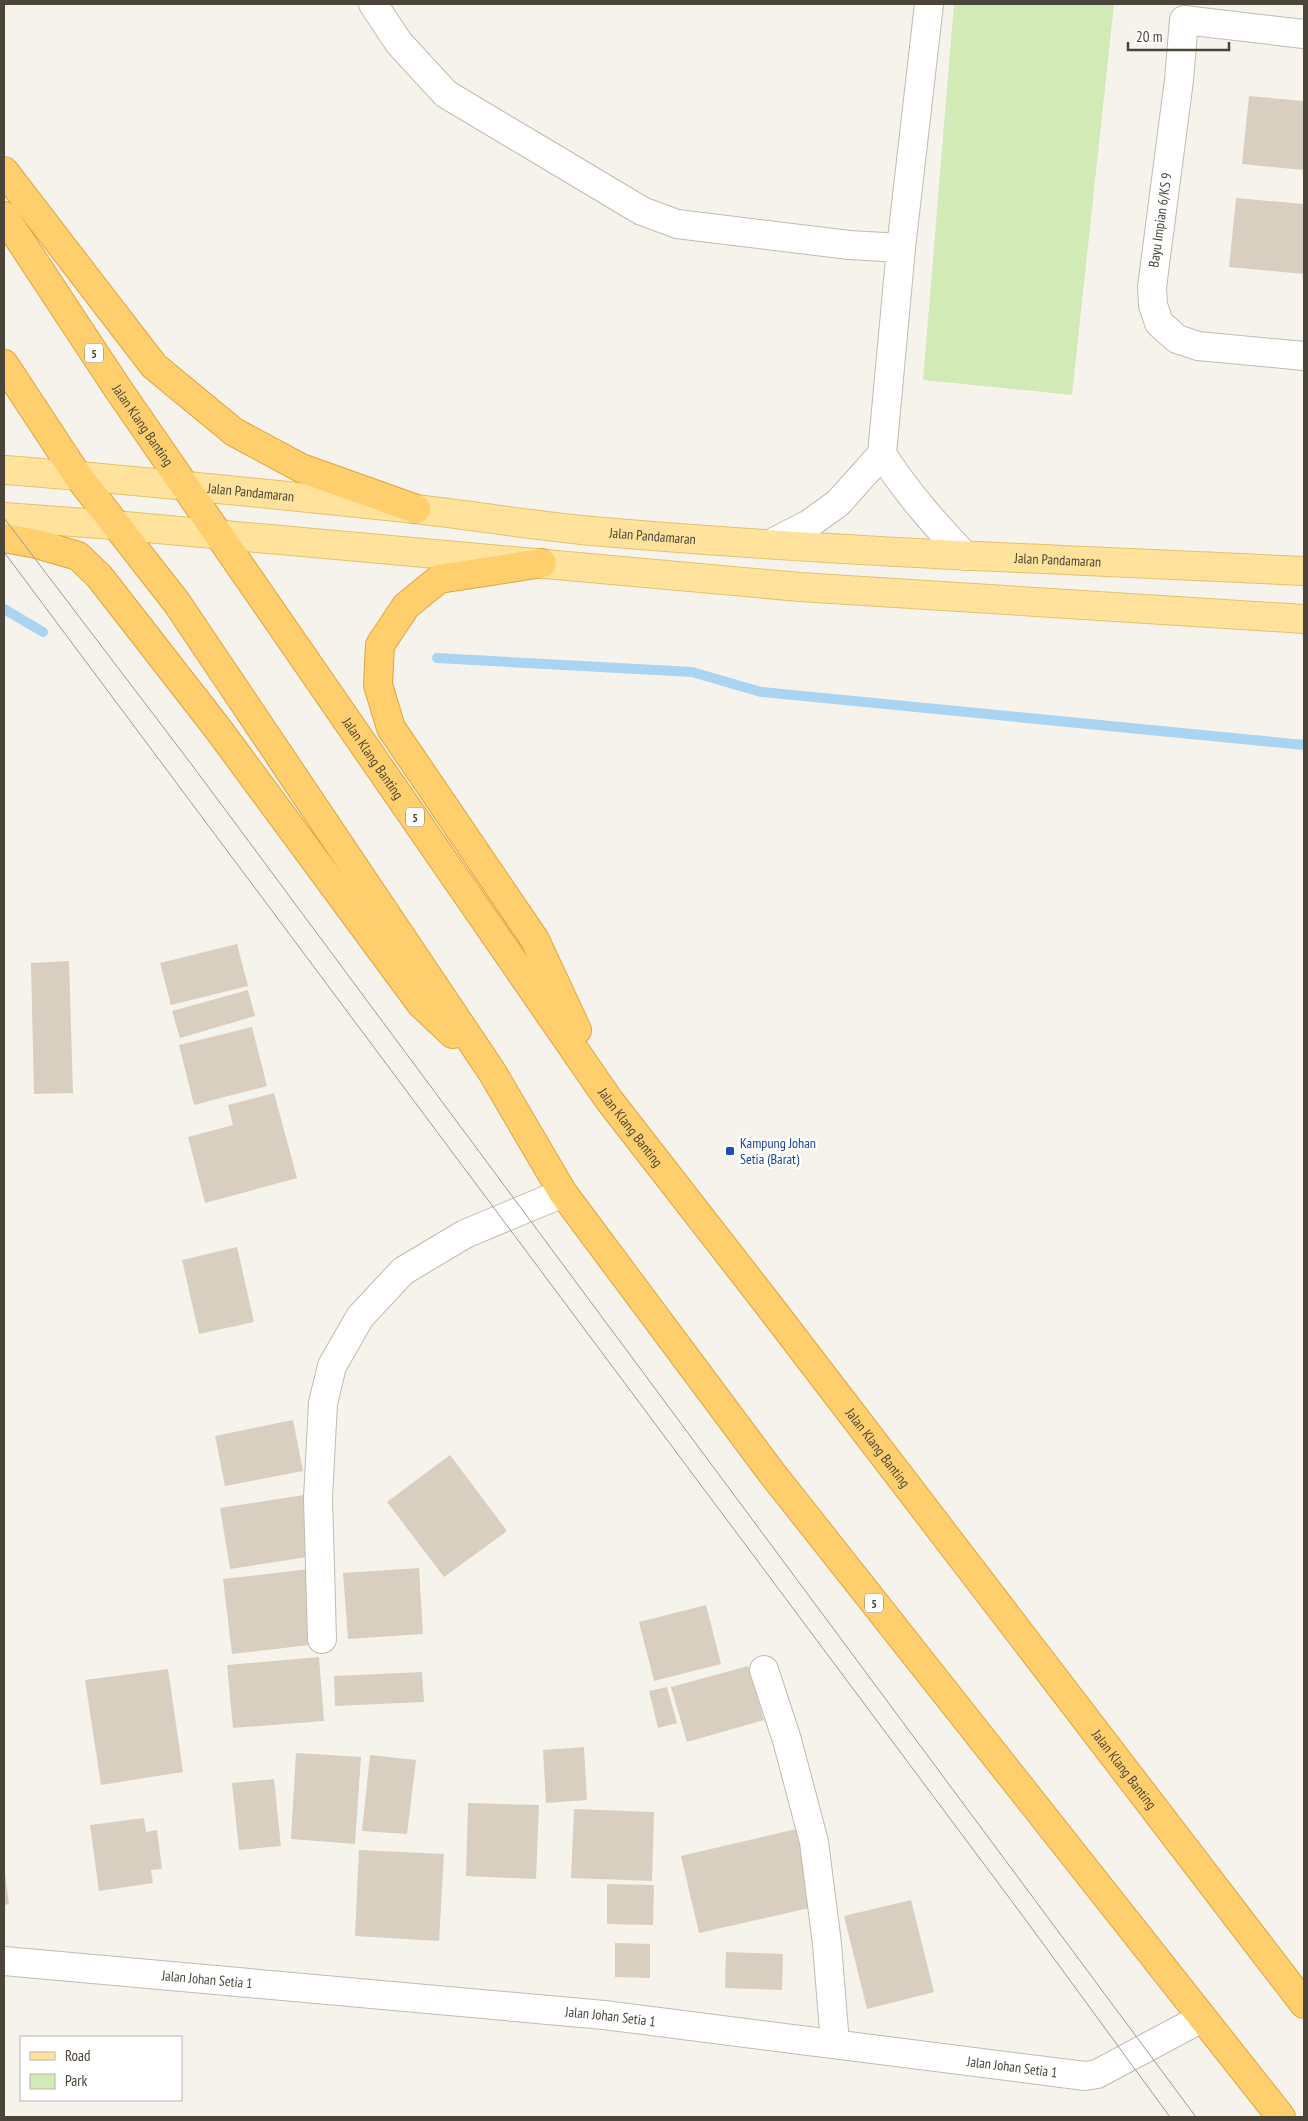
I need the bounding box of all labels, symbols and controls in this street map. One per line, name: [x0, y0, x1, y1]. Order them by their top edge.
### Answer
scale bar: [1128, 20, 1229, 52]
text: 20 m: [1136, 27, 1162, 46]
street label: Bayu Impian 6/KS 9: [1144, 172, 1176, 268]
road number: 5: [85, 343, 103, 362]
street label: Jalan Klang Banting: [108, 380, 177, 469]
street label: Jalan Pandamaran: [206, 479, 295, 505]
street label: Jalan Pandamaran: [608, 523, 696, 548]
street label: Jalan Pandamaran: [1013, 549, 1102, 571]
street label: Jalan Klang Banting: [338, 713, 408, 803]
road number: 5: [406, 808, 424, 826]
street label: Jalan Klang Banting: [594, 1083, 667, 1171]
place label: Kampung Johan Setia (Barat): [740, 1134, 816, 1168]
marker: Kampung Johan Setia (Barat): [724, 1145, 736, 1157]
street label: Jalan Klang Banting: [841, 1404, 914, 1491]
road number: 5: [865, 1594, 883, 1612]
street label: Jalan Klang Banting: [1088, 1725, 1160, 1813]
street label: Jalan Johan Setia 1: [160, 1966, 253, 1992]
street label: Jalan Johan Setia 1: [563, 2002, 657, 2030]
legend: [20, 2036, 182, 2101]
text: Road: [65, 2046, 91, 2065]
street label: Jalan Johan Setia 1: [965, 2052, 1059, 2081]
text: Park: [65, 2071, 87, 2090]

